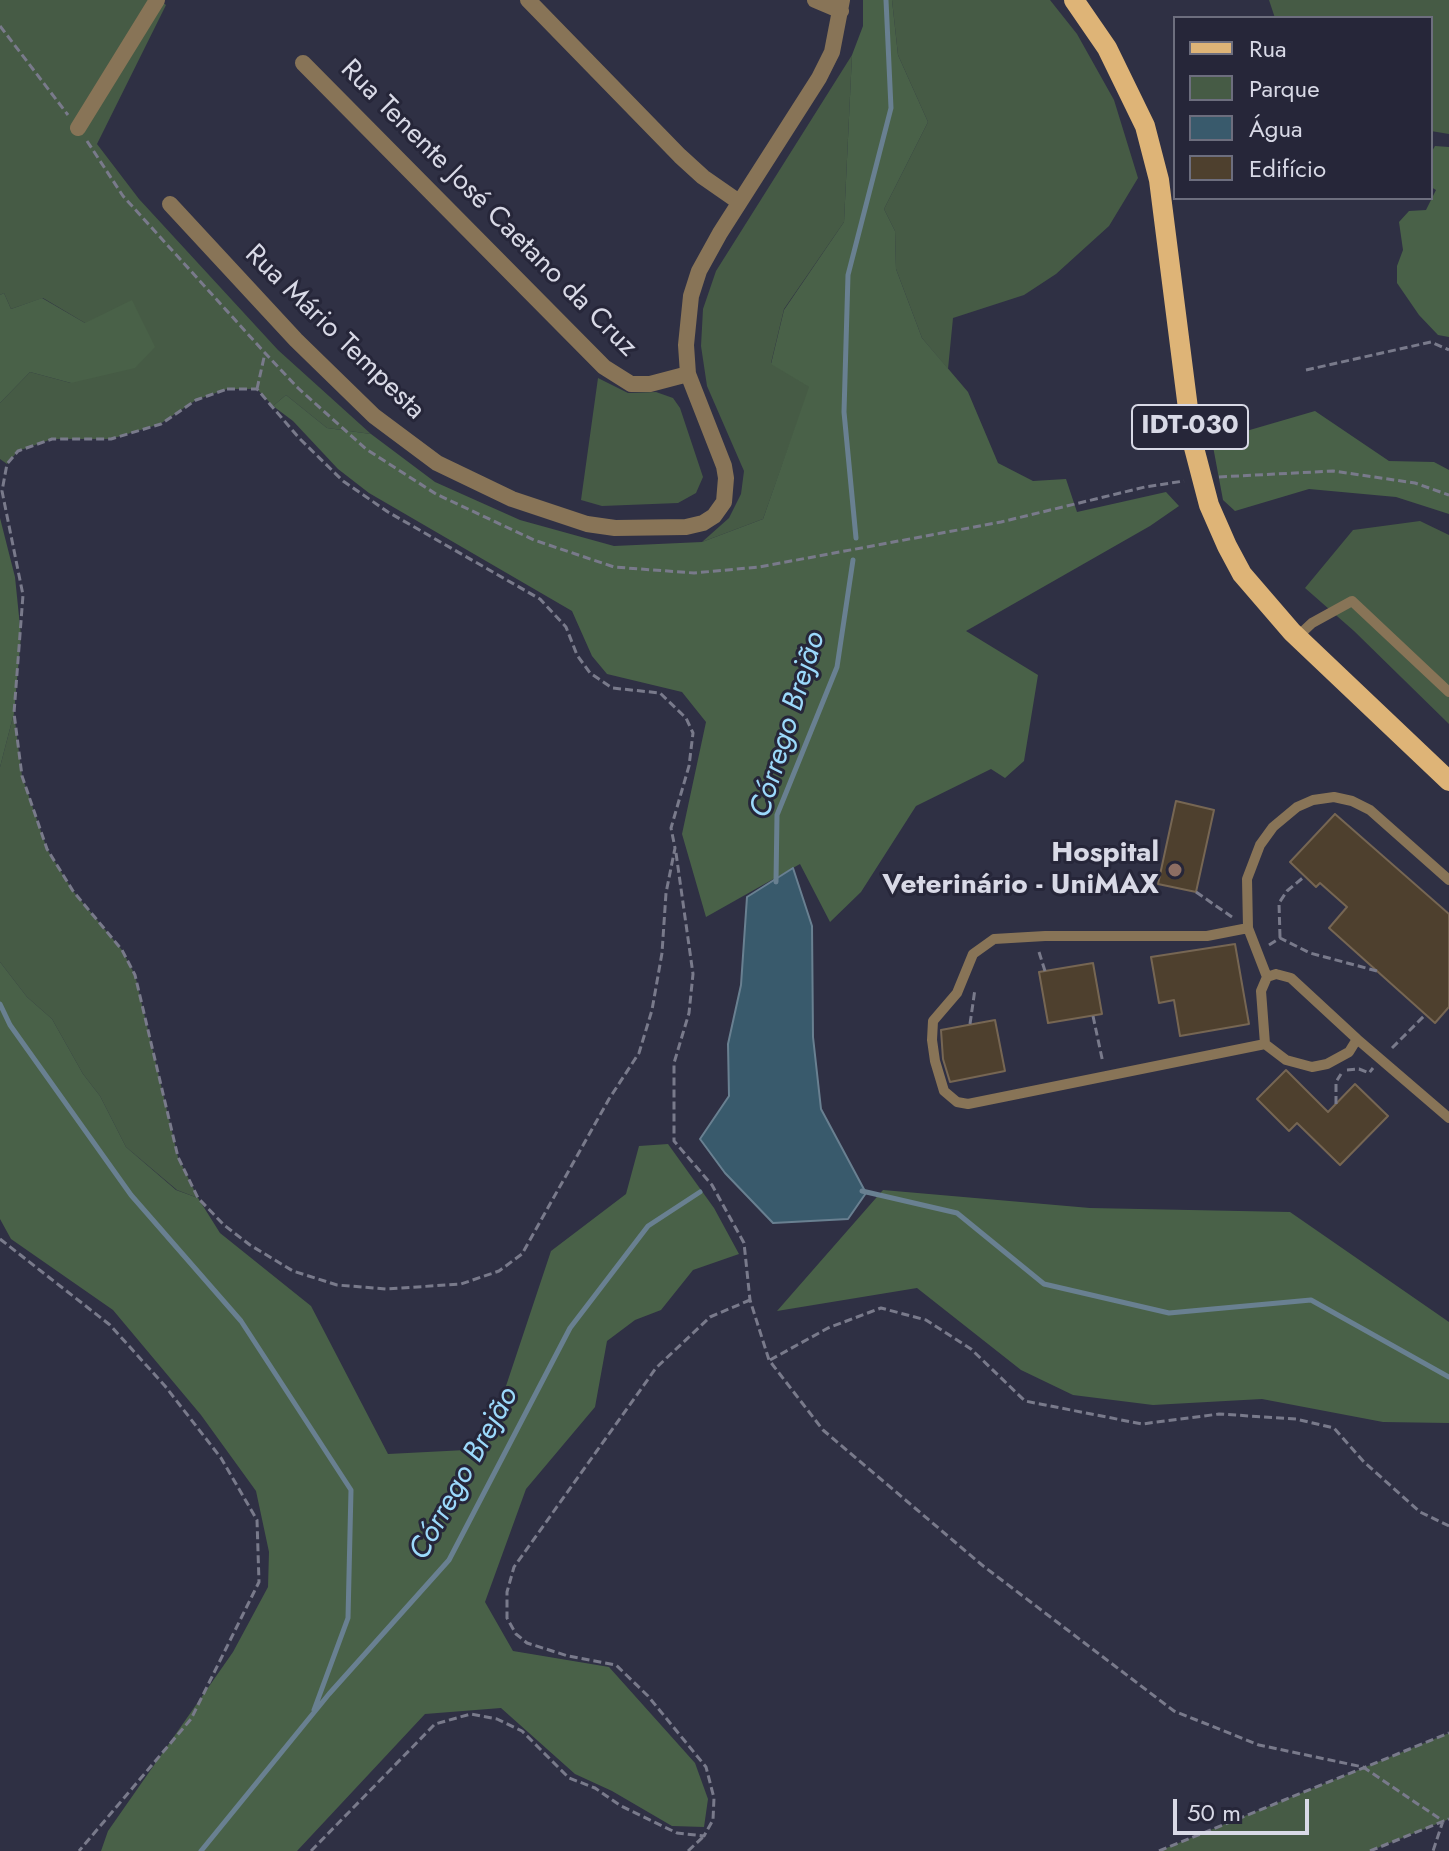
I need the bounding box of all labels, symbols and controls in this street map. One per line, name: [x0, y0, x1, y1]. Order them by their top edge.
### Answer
legend: [1173, 16, 1433, 200]
text: Rua: [1249, 31, 1287, 66]
street label: Rua Tenente José Caetano da Cruz: [333, 54, 643, 364]
text: Parque: [1249, 71, 1320, 106]
text: Água: [1249, 111, 1303, 146]
text: Edifício: [1249, 151, 1326, 186]
street label: Rua Mário Tempesta: [237, 238, 431, 428]
road number: IDT-030: [1132, 405, 1248, 449]
water label: Córrego Brejão: [744, 628, 834, 822]
place label: Hospital Veterinário - UniMAX: [882, 837, 1159, 903]
marker: Hospital Veterinário - UniMAX: [1166, 861, 1184, 879]
water label: Córrego Brejão: [403, 1381, 527, 1567]
scale bar: [1177, 1783, 1313, 1833]
text: 50 m: [1187, 1795, 1241, 1830]

